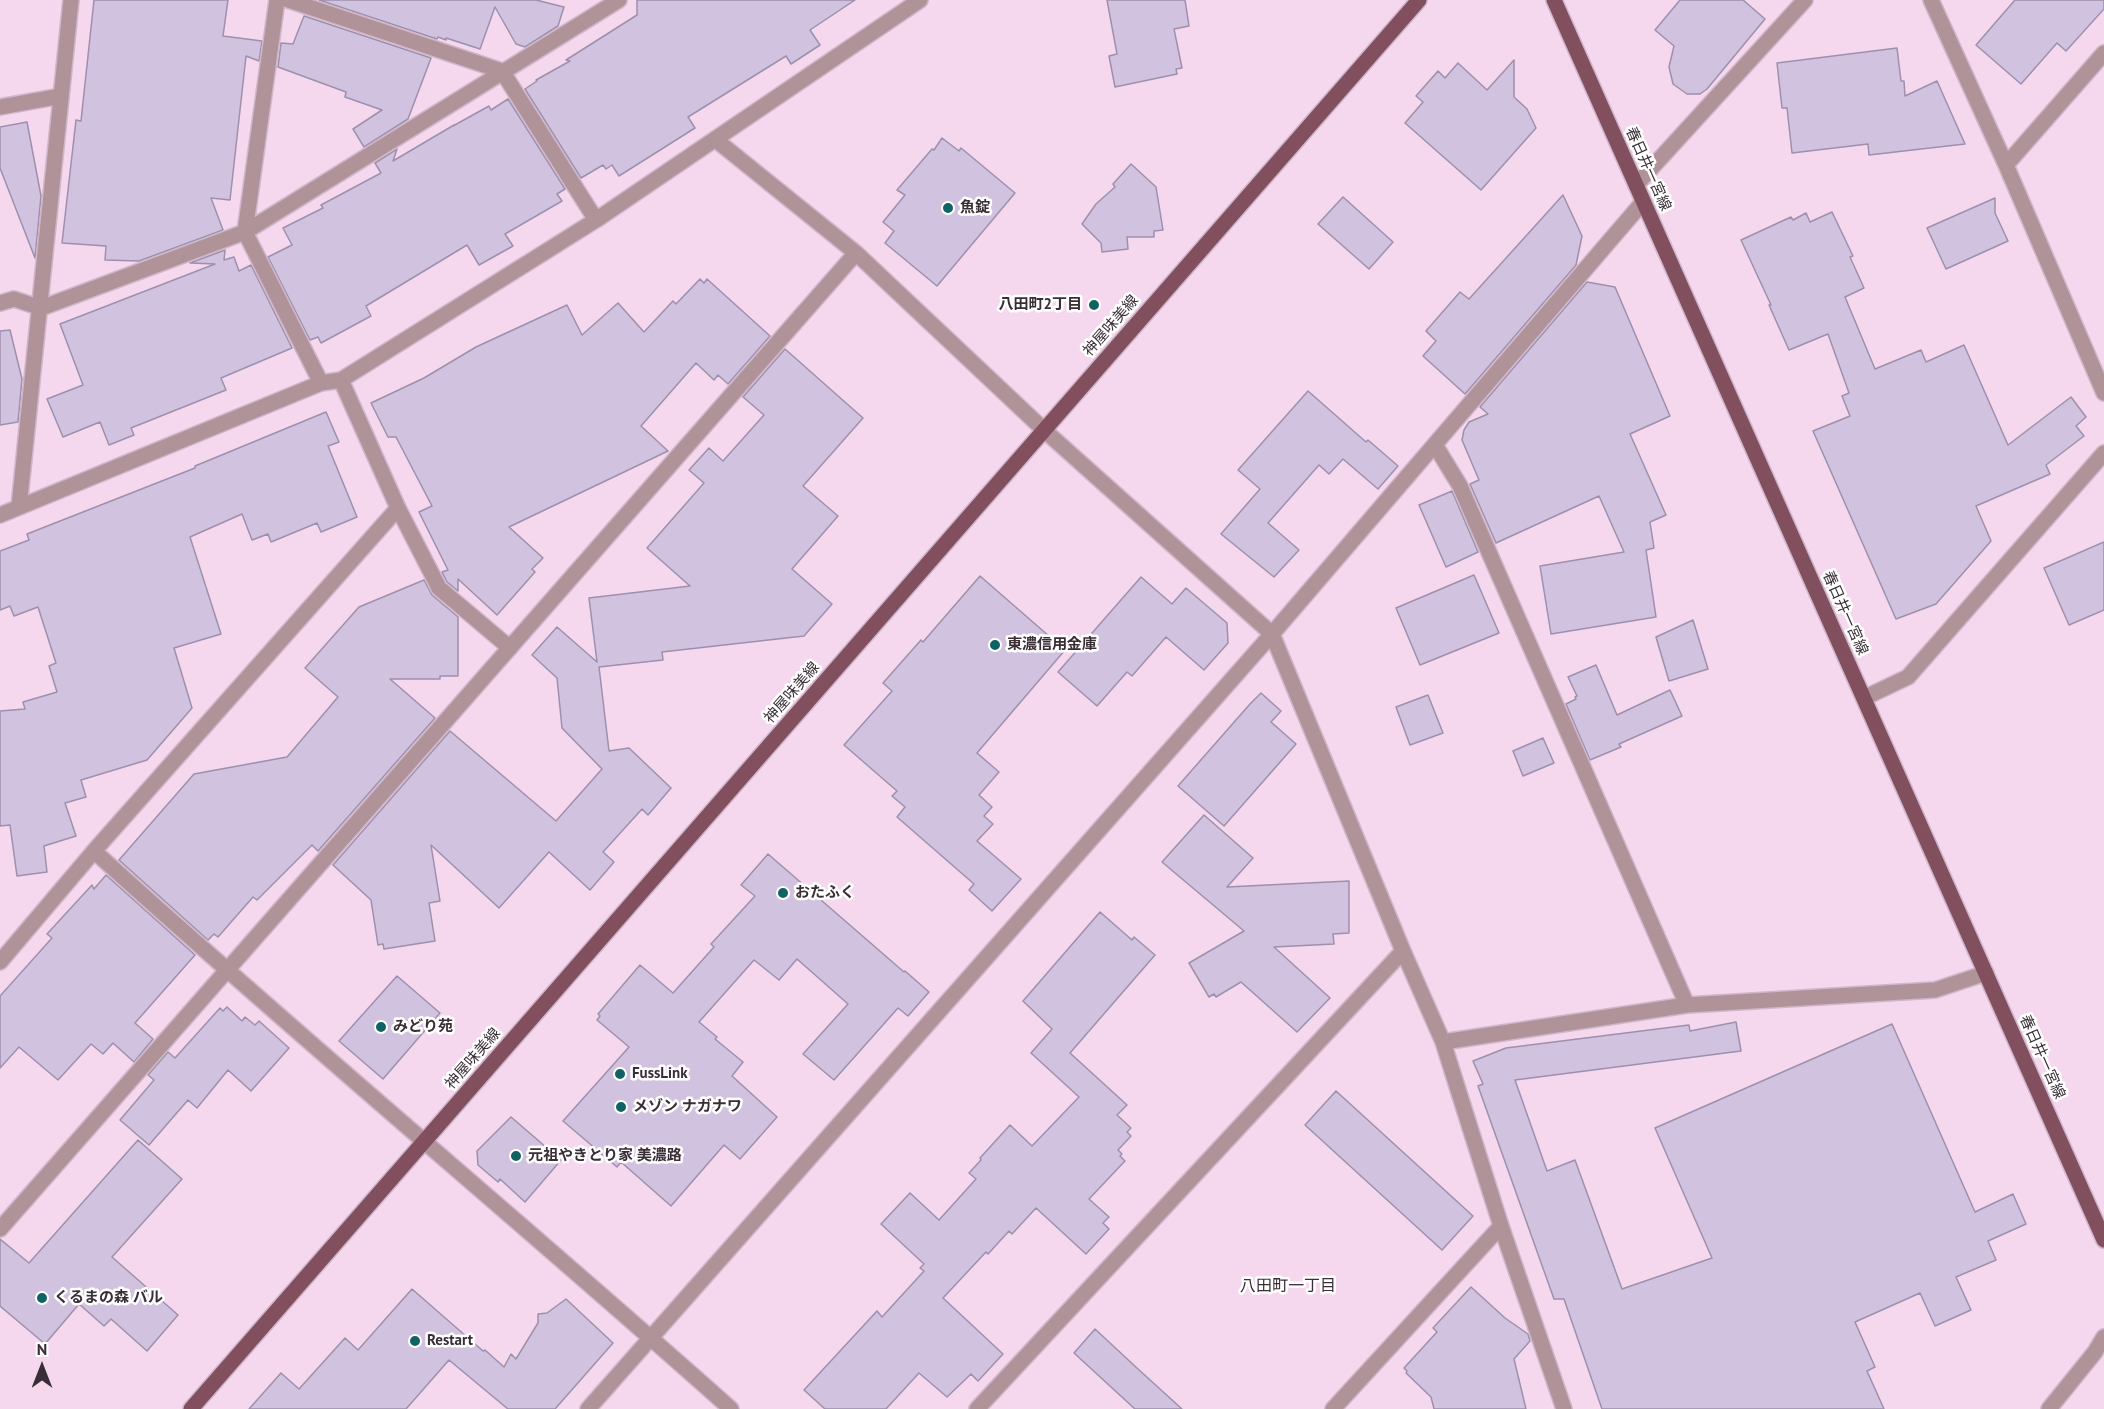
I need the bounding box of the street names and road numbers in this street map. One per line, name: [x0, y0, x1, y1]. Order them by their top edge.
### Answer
street label: 春日井一宮線: [1621, 124, 1675, 214]
street label: 神屋味美線: [1080, 292, 1142, 360]
street label: 春日井一宮線: [1818, 568, 1872, 658]
street label: 神屋味美線: [761, 659, 823, 727]
street label: 春日井一宮線: [2015, 1012, 2069, 1102]
street label: 神屋味美線: [442, 1025, 504, 1093]

